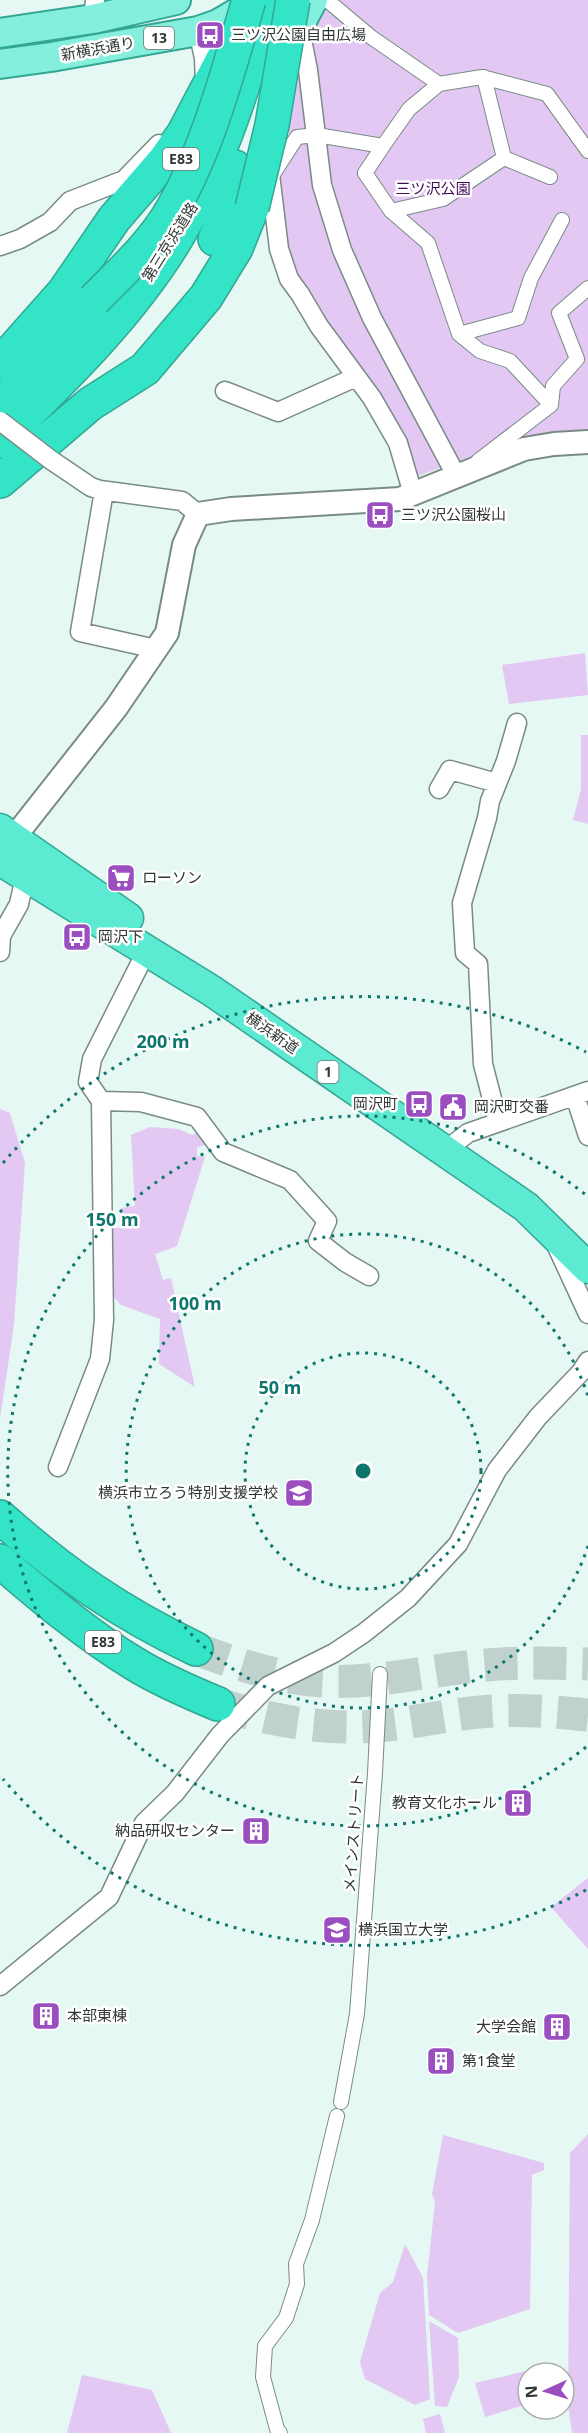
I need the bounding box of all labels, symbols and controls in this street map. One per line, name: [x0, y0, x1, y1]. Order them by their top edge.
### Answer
bus stop icon: 三ツ沢公園自由広場: [194, 19, 226, 51]
place label: 三ツ沢公園自由広場: [231, 24, 366, 44]
road number: 13: [144, 27, 174, 49]
street label: 新横浜通り: [59, 32, 137, 64]
road number: E83: [163, 148, 199, 170]
park label: 三ツ沢公園: [395, 178, 471, 198]
street label: 第三京浜道路: [137, 198, 201, 285]
bus stop icon: 三ツ沢公園桜山: [364, 499, 396, 531]
place label: 三ツ沢公園桜山: [401, 504, 506, 524]
supermarket icon: ローソン: [105, 862, 137, 894]
place label: ローソン: [142, 867, 202, 887]
bus stop icon: 岡沢下: [61, 921, 93, 953]
place label: 岡沢下: [98, 926, 143, 946]
street label: 横浜新道: [242, 1007, 303, 1058]
text: 200 m: [136, 1029, 190, 1053]
road number: 1: [318, 1061, 338, 1083]
bus stop icon: 岡沢町: [403, 1088, 435, 1120]
public building icon: 岡沢町交番: [437, 1091, 469, 1123]
place label: 岡沢町: [353, 1093, 398, 1113]
place label: 岡沢町交番: [474, 1096, 549, 1116]
text: 150 m: [85, 1207, 139, 1231]
text: 100 m: [168, 1291, 222, 1315]
text: 50 m: [259, 1375, 301, 1399]
centre of rings: [353, 1461, 373, 1481]
school or university icon: 横浜市立ろう特別支援学校: [283, 1477, 315, 1509]
place label: 横浜市立ろう特別支援学校: [98, 1482, 278, 1502]
road number: E83: [85, 1631, 121, 1653]
street label: メインストリート: [339, 1773, 367, 1893]
building icon: 教育文化ホール: [502, 1787, 534, 1819]
place label: 教育文化ホール: [392, 1792, 497, 1812]
building icon: 納品研収センター: [240, 1815, 272, 1847]
place label: 納品研収センター: [115, 1820, 235, 1840]
school or university icon: 横浜国立大学: [321, 1914, 353, 1946]
place label: 横浜国立大学: [358, 1919, 448, 1939]
building icon: 本部東棟: [30, 2000, 62, 2032]
place label: 本部東棟: [67, 2005, 127, 2025]
building icon: 大学会館: [541, 2011, 573, 2043]
place label: 大学会館: [476, 2016, 536, 2036]
building icon: 第1食堂: [425, 2045, 457, 2077]
place label: 第1食堂: [462, 2050, 516, 2070]
north arrow: [516, 2361, 576, 2421]
text: N: [520, 2385, 542, 2399]

